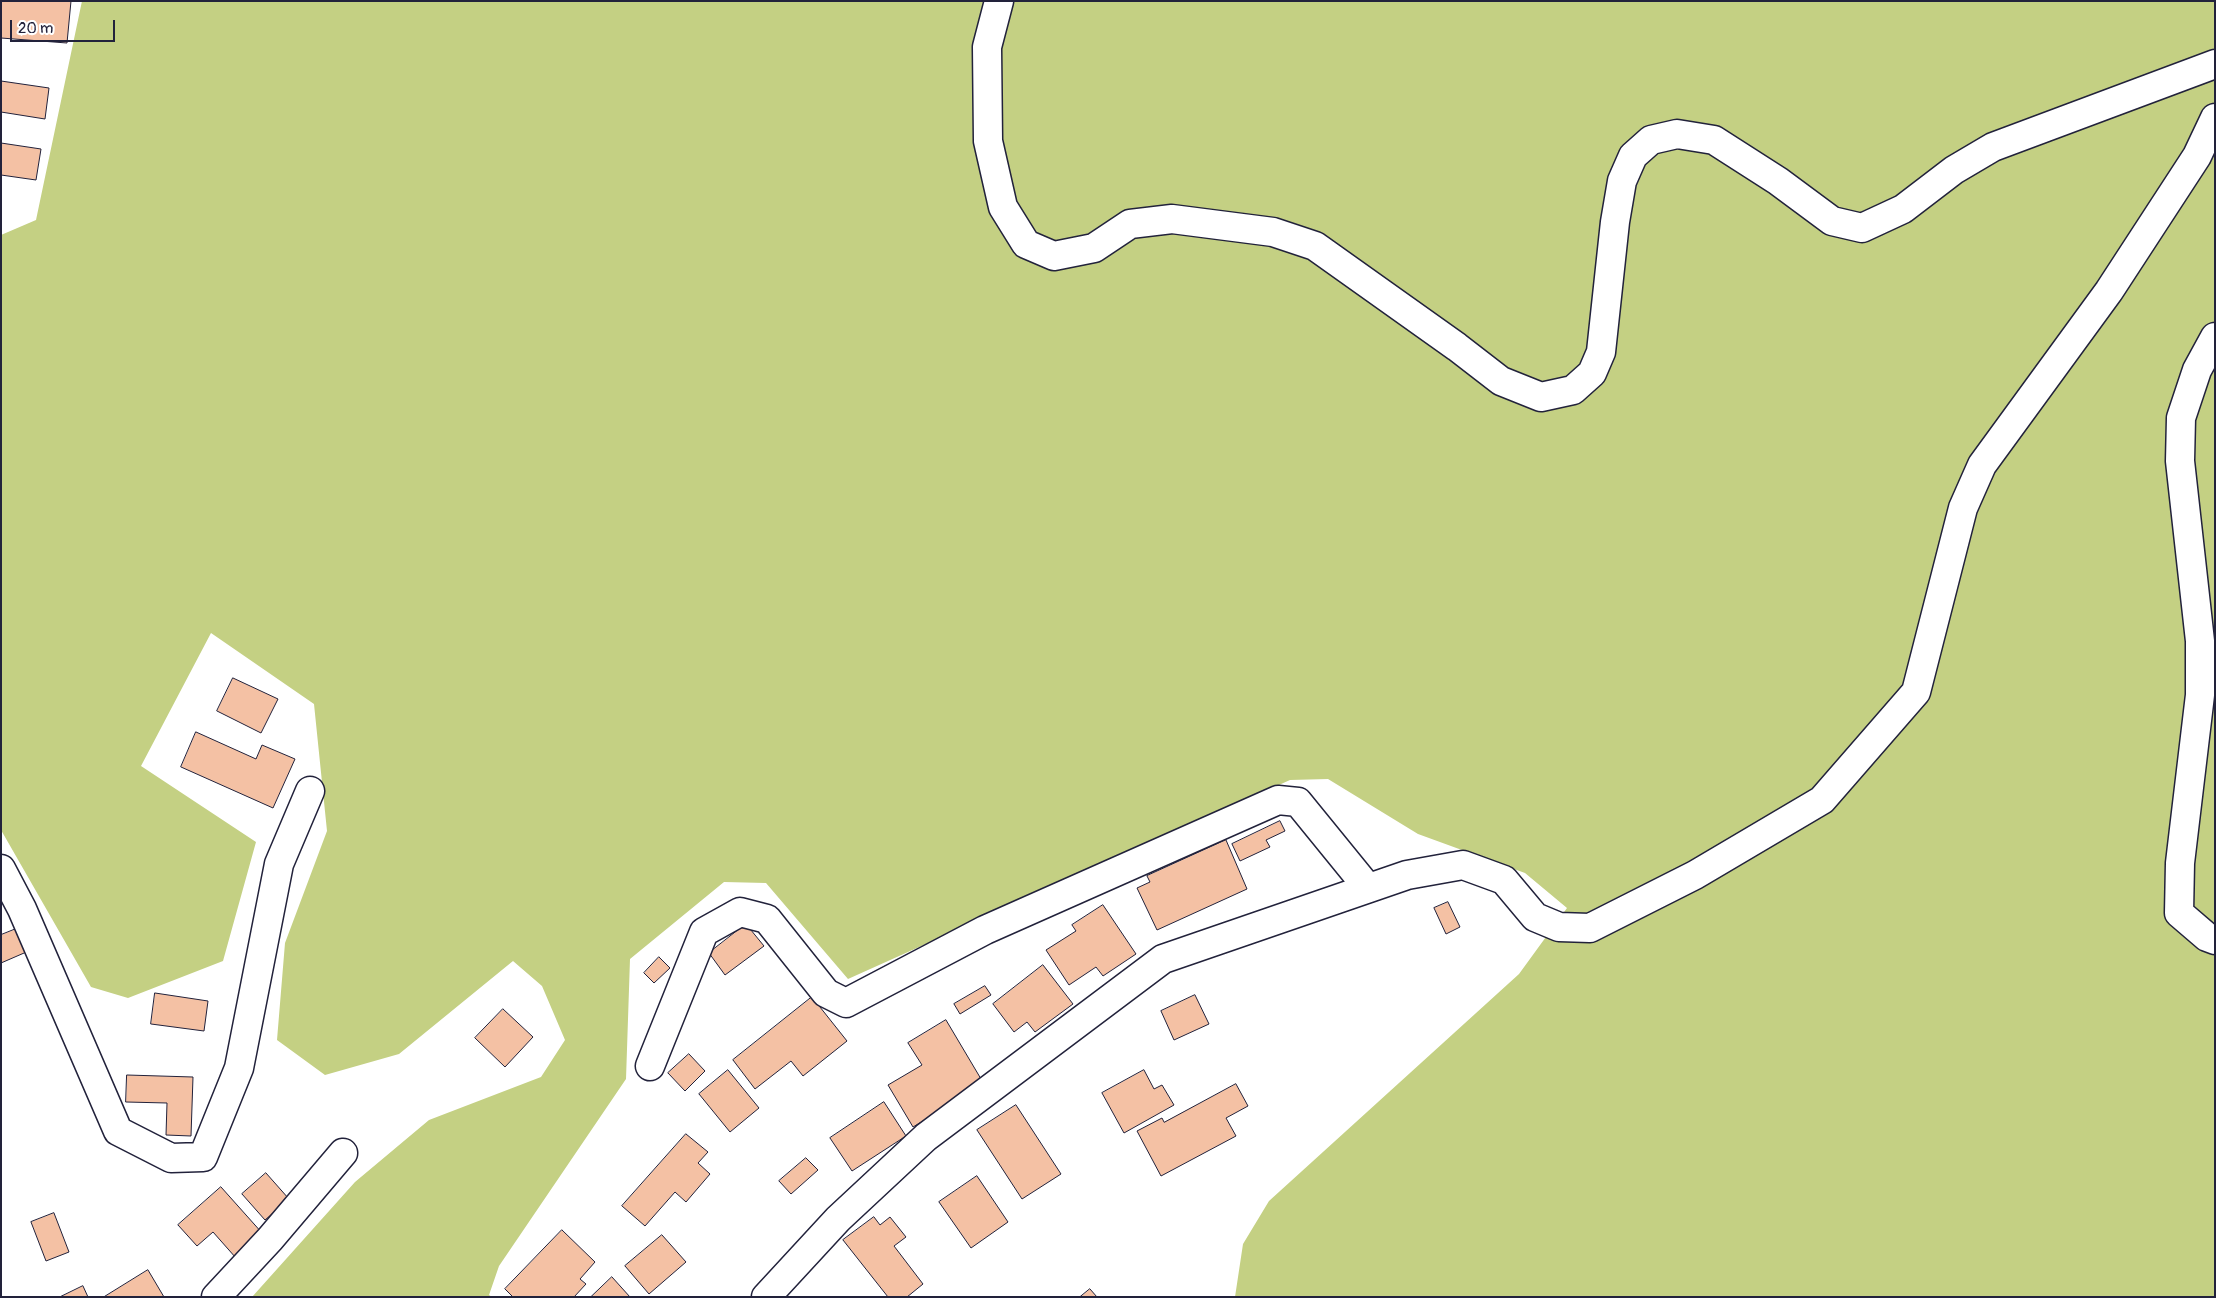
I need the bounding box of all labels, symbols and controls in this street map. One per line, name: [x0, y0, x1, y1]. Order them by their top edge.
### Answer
scale bar: [12, 10, 118, 42]
text: 20 m: [18, 19, 53, 38]

